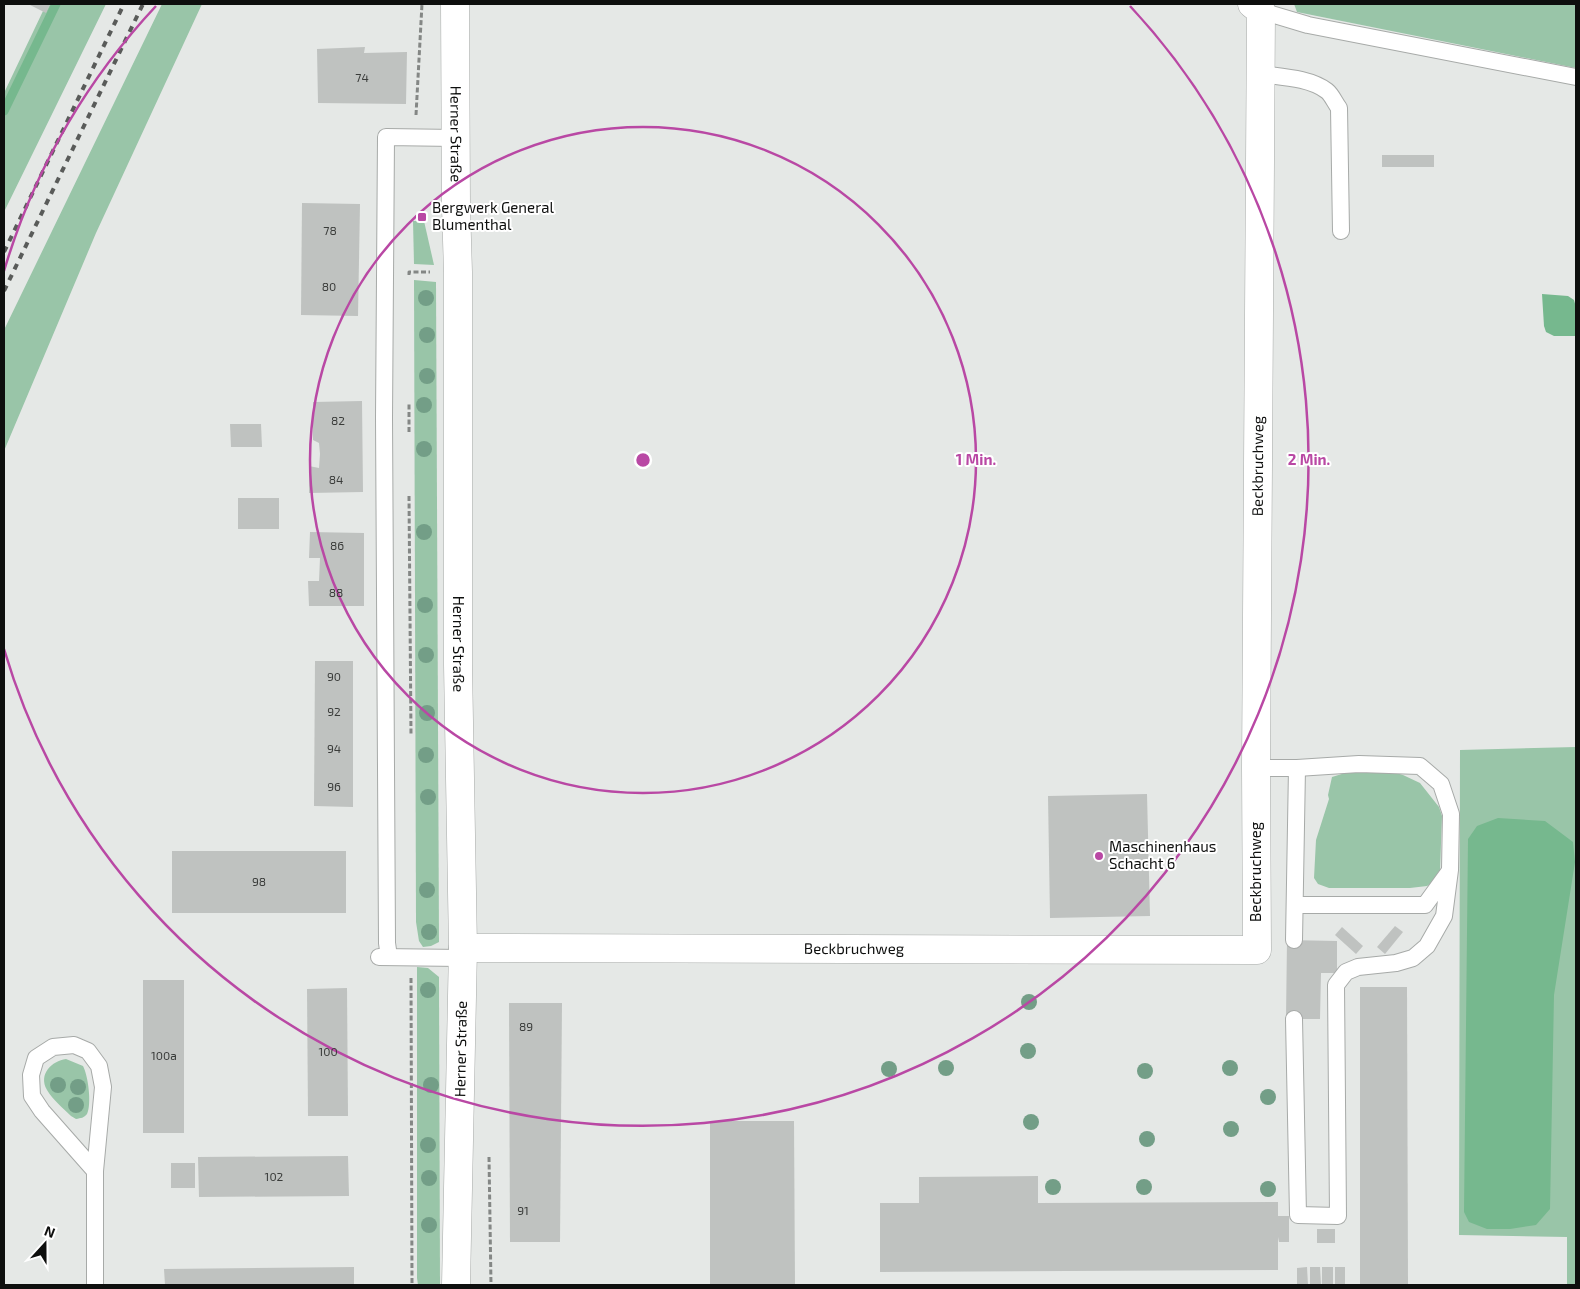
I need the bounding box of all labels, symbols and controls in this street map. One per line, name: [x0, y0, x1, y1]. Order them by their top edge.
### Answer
house number: 74: [355, 70, 369, 84]
street label: Herner Straße: [447, 86, 466, 182]
place label: Bergwerk General Blumenthal: [432, 198, 554, 233]
marker: Bergwerk General Blumenthal: [416, 211, 428, 223]
house number: 78: [323, 223, 337, 237]
house number: 80: [322, 279, 336, 293]
house number: 82: [331, 413, 345, 427]
street label: Beckbruchweg: [1248, 415, 1266, 516]
text: 1 Min.: [956, 450, 996, 468]
text: 2 Min.: [1288, 450, 1330, 468]
centre of rings: [634, 451, 652, 469]
house number: 84: [329, 472, 343, 486]
house number: 86: [330, 538, 344, 552]
house number: 88: [329, 585, 343, 599]
street label: Herner Straße: [450, 596, 468, 692]
house number: 90: [327, 669, 341, 683]
house number: 92: [327, 704, 341, 718]
house number: 94: [327, 741, 341, 755]
house number: 96: [327, 779, 341, 793]
street label: Beckbruchweg: [1246, 821, 1264, 922]
place label: Maschinenhaus Schacht 6: [1109, 837, 1216, 872]
marker: Maschinenhaus Schacht 6: [1093, 850, 1105, 862]
house number: 98: [252, 874, 266, 888]
street label: Beckbruchweg: [804, 939, 905, 957]
street label: Herner Straße: [450, 1001, 470, 1097]
house number: 89: [519, 1019, 533, 1033]
house number: 100: [318, 1044, 338, 1058]
house number: 100a: [151, 1048, 177, 1062]
house number: 102: [265, 1169, 284, 1183]
house number: 91: [517, 1203, 529, 1217]
north arrow: [20, 1219, 70, 1269]
text: N: [42, 1222, 58, 1241]

